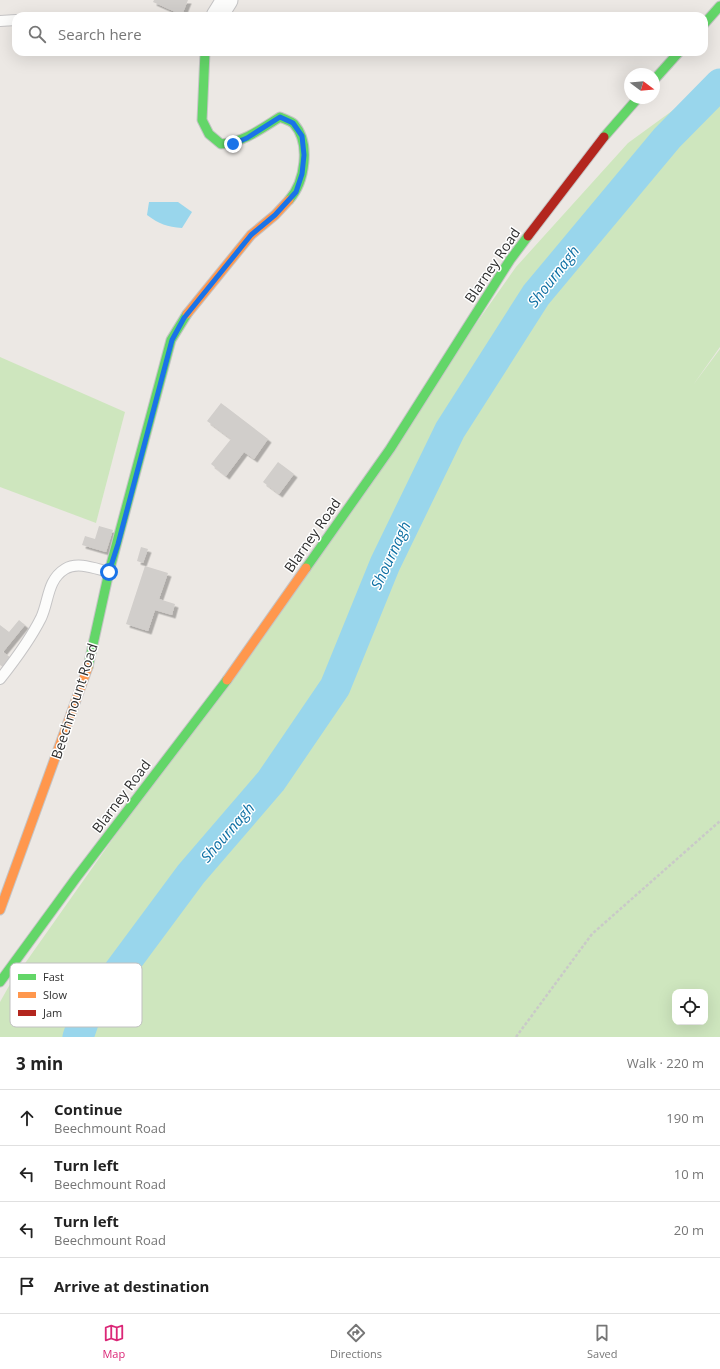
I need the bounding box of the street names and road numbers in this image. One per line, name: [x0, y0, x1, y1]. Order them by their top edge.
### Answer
street label: Blarney Road: [460, 224, 524, 306]
street label: Blarney Road: [279, 494, 345, 576]
street label: Beechmount Road: [46, 641, 102, 761]
street label: Blarney Road: [87, 756, 155, 836]

